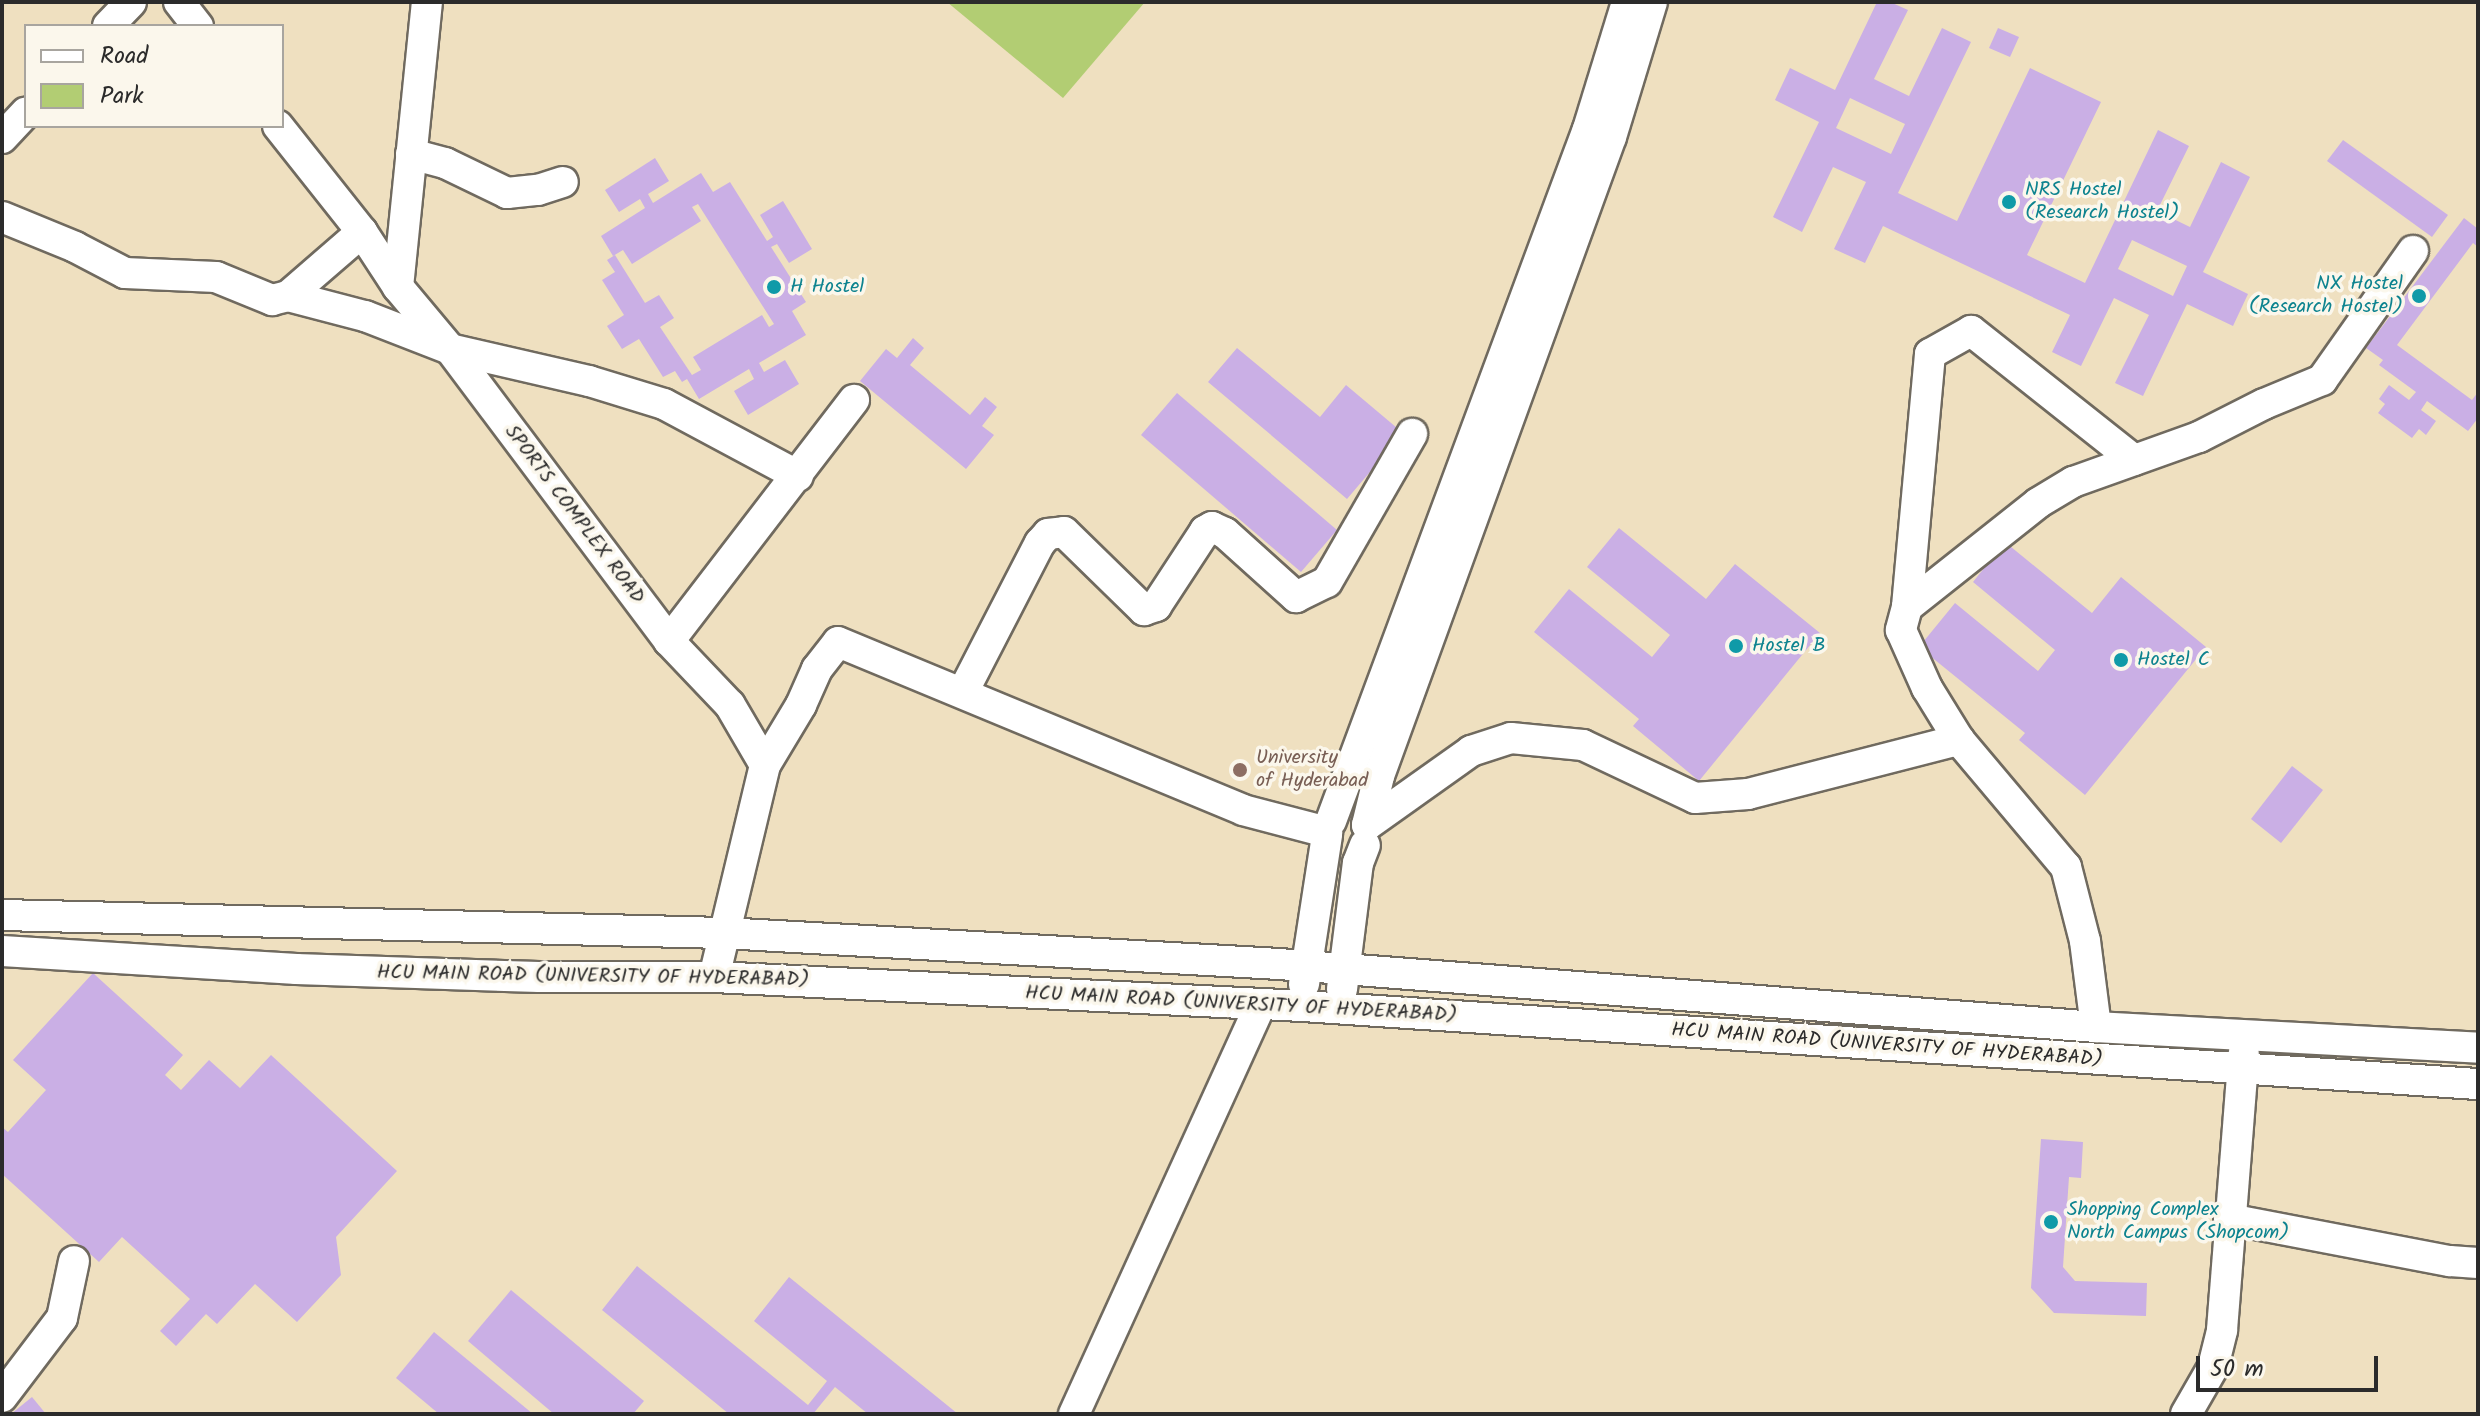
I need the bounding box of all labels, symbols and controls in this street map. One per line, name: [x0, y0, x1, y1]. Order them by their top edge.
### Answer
legend: [24, 24, 284, 128]
text: Road: [100, 37, 148, 76]
text: Park: [100, 77, 144, 116]
place label: NRS Hostel (Research Hostel): [2025, 178, 2179, 225]
marker: NRS Hostel (Research Hostel): [2000, 193, 2018, 211]
place label: NX Hostel (Research Hostel): [2249, 272, 2403, 319]
place label: H Hostel: [790, 275, 864, 299]
marker: H Hostel: [765, 278, 783, 296]
marker: NX Hostel (Research Hostel): [2410, 287, 2428, 305]
street label: SPORTS COMPLEX ROAD: [499, 421, 649, 609]
place label: Hostel B: [1752, 634, 1825, 658]
marker: Hostel B: [1727, 637, 1745, 655]
place label: Hostel C: [2137, 648, 2210, 672]
marker: Hostel C: [2112, 651, 2130, 669]
place label: University of Hyderabad: [1256, 746, 1368, 793]
marker: University of Hyderabad: [1231, 761, 1249, 779]
street label: HCU MAIN ROAD (UNIVERSITY OF HYDERABAD): [377, 961, 809, 993]
street label: HCU MAIN ROAD (UNIVERSITY OF HYDERABAD): [1024, 982, 1458, 1028]
street label: HCU MAIN ROAD (UNIVERSITY OF HYDERABAD): [1670, 1019, 2104, 1073]
place label: Shopping Complex North Campus (Shopcom): [2067, 1198, 2289, 1245]
marker: Shopping Complex North Campus (Shopcom): [2042, 1213, 2060, 1231]
scale bar: [2200, 1340, 2382, 1390]
text: 50 m: [2210, 1350, 2264, 1389]

